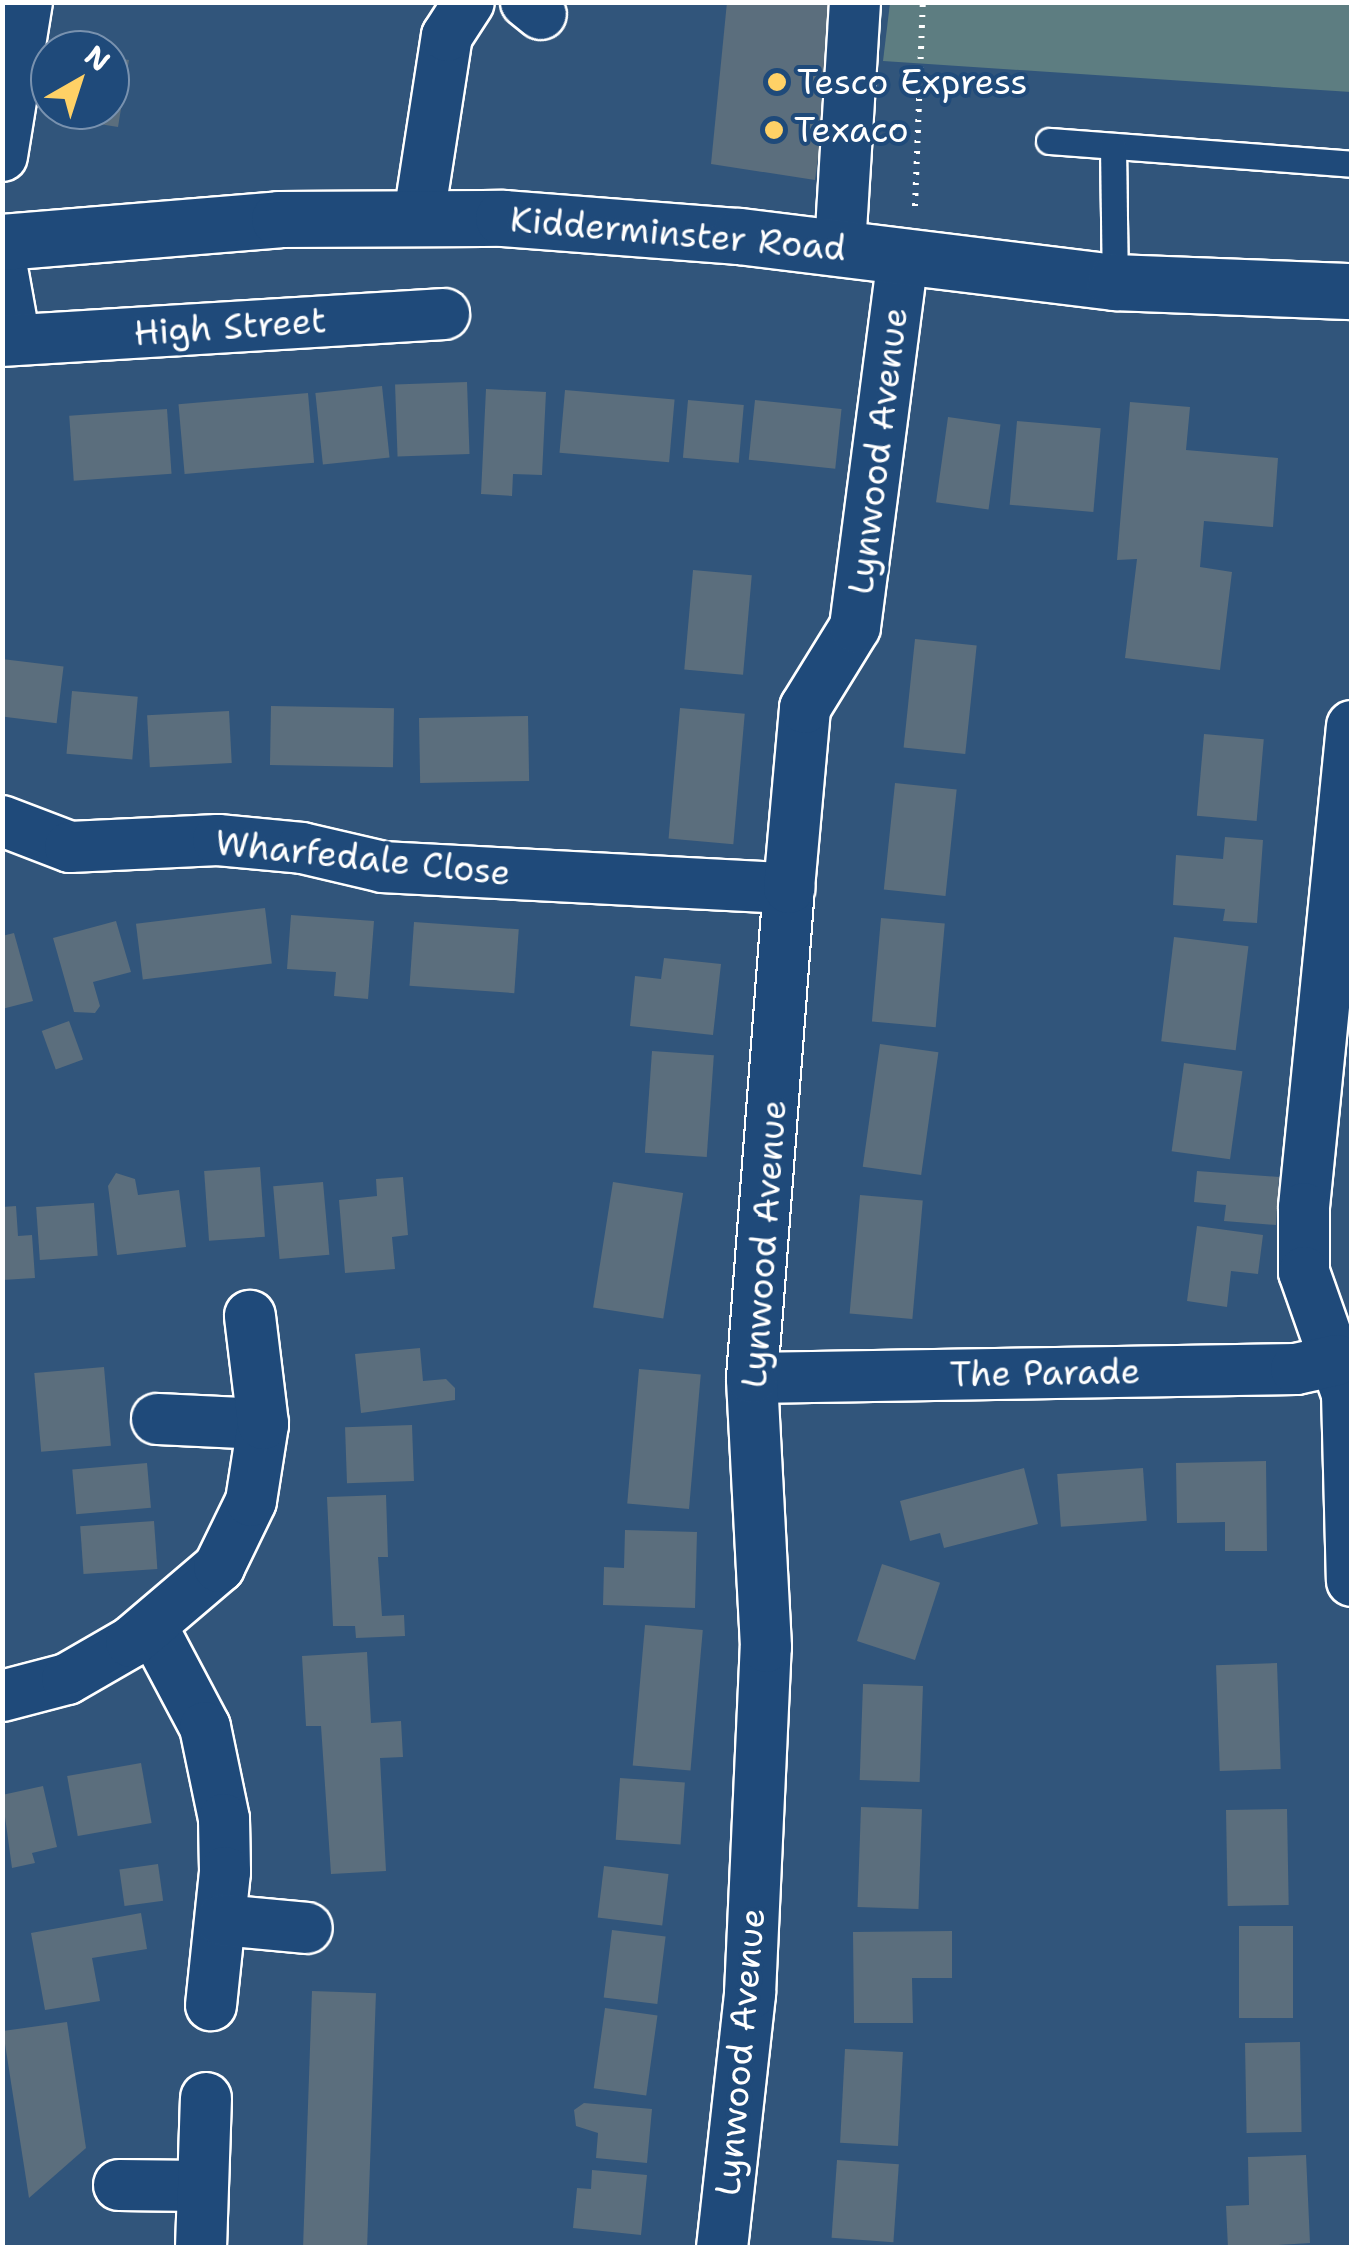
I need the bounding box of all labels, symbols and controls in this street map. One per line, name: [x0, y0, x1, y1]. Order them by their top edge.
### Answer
north arrow: [30, 30, 130, 130]
text: N: [77, 36, 118, 80]
place label: Tesco Express: [797, 61, 1028, 103]
marker: Tesco Express: [766, 71, 788, 93]
place label: Texaco: [794, 109, 909, 151]
marker: Texaco: [763, 119, 785, 141]
street label: Kidderminster Road: [508, 198, 848, 270]
street label: High Street: [132, 299, 328, 355]
street label: Lynwood Avenue: [840, 305, 916, 597]
street label: Wharfedale Close: [213, 822, 513, 894]
street label: Lynwood Avenue: [733, 1099, 795, 1389]
street label: The Parade: [949, 1350, 1141, 1396]
street label: Lynwood Avenue: [706, 1906, 774, 2198]

